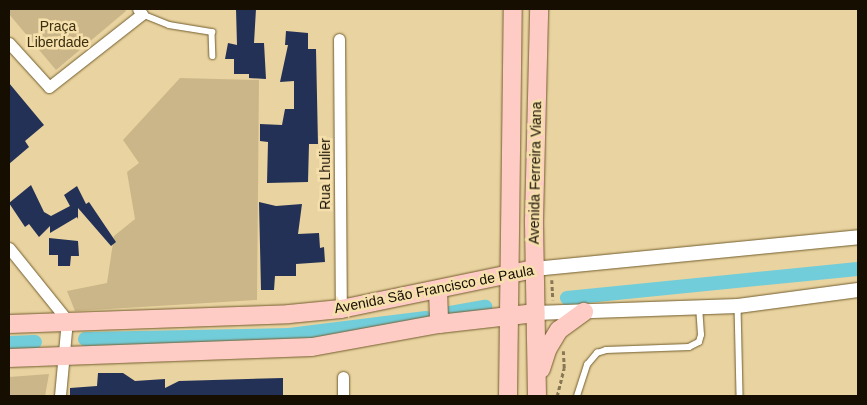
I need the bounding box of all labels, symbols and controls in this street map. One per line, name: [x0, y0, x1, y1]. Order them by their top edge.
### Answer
park label: Praça Liberdade: [27, 18, 89, 50]
street label: Avenida Ferreira Viana: [525, 102, 545, 244]
street label: Rua Lhulier: [317, 138, 333, 210]
street label: Avenida São Francisco de Paula: [333, 261, 535, 317]

